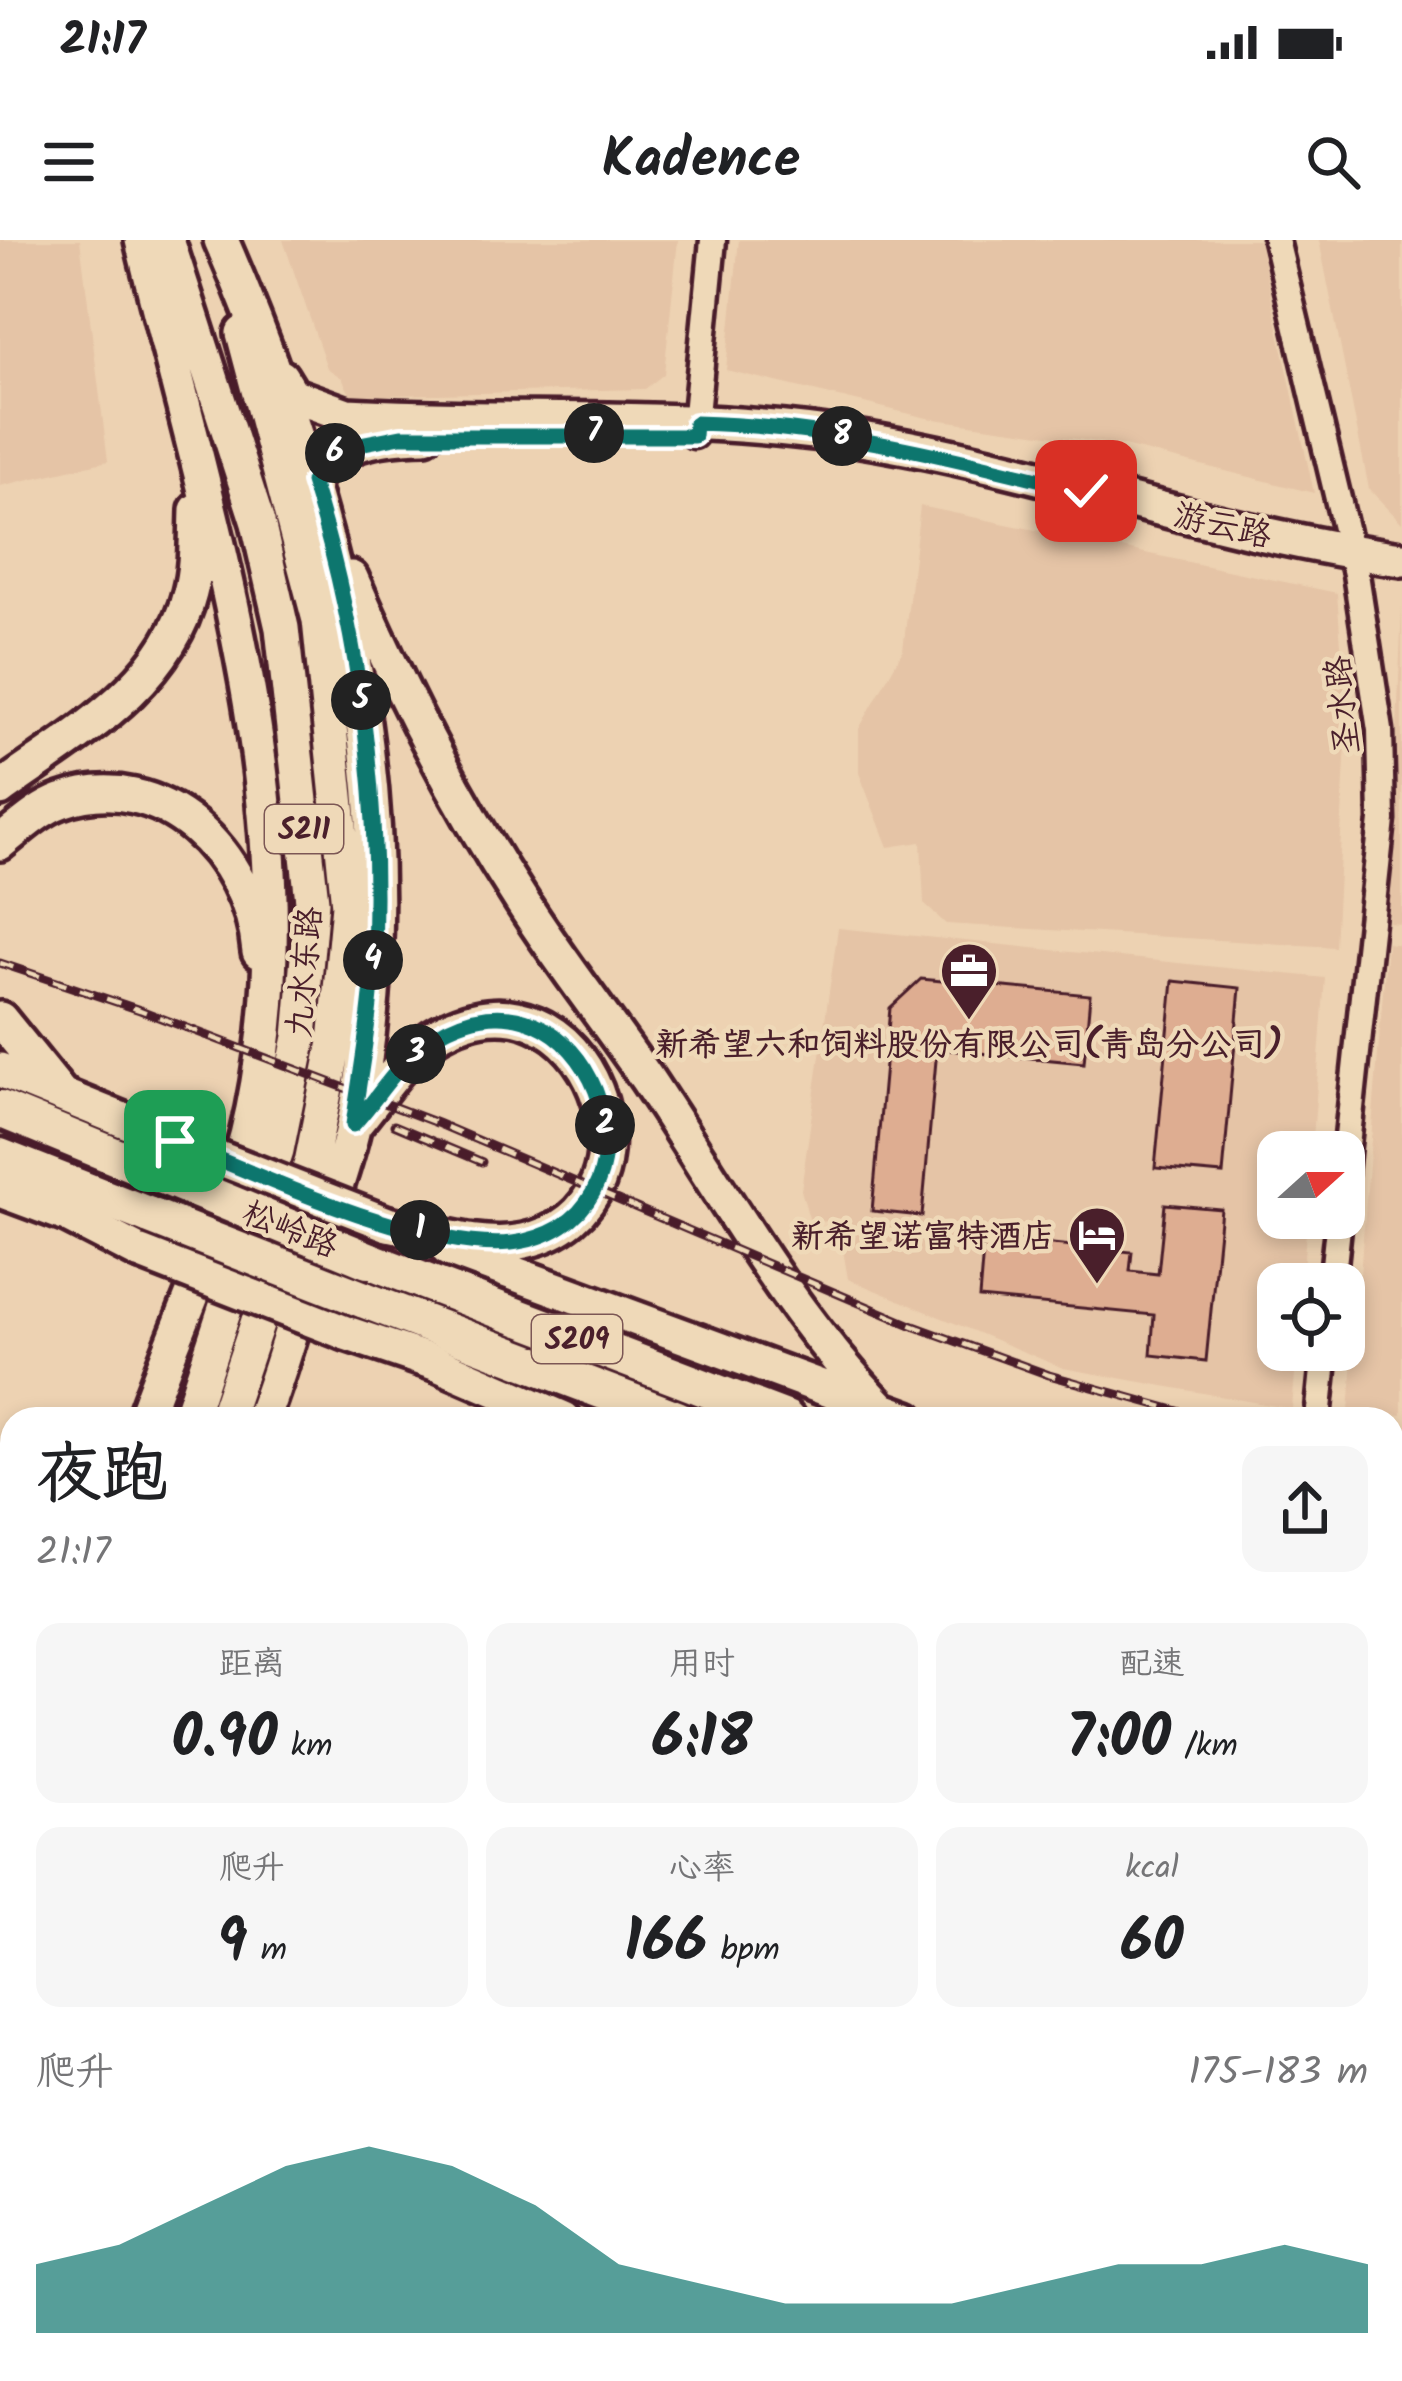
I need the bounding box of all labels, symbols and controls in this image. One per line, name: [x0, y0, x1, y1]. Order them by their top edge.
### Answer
text: 21:17: [60, 6, 146, 78]
text: Kadence: [602, 119, 800, 205]
icon: menu: [36, 129, 102, 195]
icon: search: [1300, 129, 1366, 195]
pin: 7: [564, 403, 624, 463]
text: 7: [586, 406, 602, 459]
pin: 8: [812, 406, 872, 466]
text: 8: [832, 409, 852, 462]
pin: 6: [305, 423, 365, 483]
text: 6: [326, 426, 344, 479]
pin: [1035, 440, 1137, 542]
icon: check: [1053, 458, 1119, 524]
street label: 游云路: [1168, 490, 1276, 564]
street label: 圣水路: [1313, 653, 1376, 757]
pin: 5: [331, 670, 391, 730]
text: 5: [353, 673, 369, 726]
road number: S211: [265, 805, 343, 853]
street label: 九水东路: [274, 904, 339, 1040]
pin: 4: [343, 930, 403, 990]
text: 4: [364, 933, 382, 986]
office icon: 新希望六和饲料股份有限公司(青岛分公司): [938, 940, 1000, 1022]
place label: 新希望六和饲料股份有限公司(青岛分公司): [655, 1020, 1283, 1073]
pin: 3: [386, 1024, 446, 1084]
text: 3: [407, 1027, 425, 1080]
pin: [124, 1090, 226, 1192]
pin: 2: [575, 1095, 635, 1155]
text: 2: [595, 1098, 615, 1151]
icon: arrive: [142, 1108, 208, 1174]
north arrow: [1257, 1131, 1365, 1239]
map controls: [1257, 1131, 1365, 1371]
street label: 松岭路: [234, 1188, 346, 1274]
pin: 1: [390, 1200, 450, 1260]
text: 1: [415, 1203, 425, 1256]
hotel icon: 新希望诺富特酒店: [1066, 1204, 1128, 1286]
place label: 新希望诺富特酒店: [791, 1212, 1055, 1265]
button: locate: [1257, 1263, 1365, 1371]
road number: S209: [532, 1315, 622, 1363]
text: 夜跑: [36, 1425, 168, 1530]
button: share: [1242, 1446, 1368, 1572]
text: 21:17: [36, 1523, 111, 1585]
text: 距离: [219, 1639, 285, 1692]
text: 用时: [669, 1639, 735, 1692]
text: 配速: [1119, 1639, 1185, 1692]
text: 0.90: [171, 1692, 278, 1788]
text: 6:18: [652, 1692, 752, 1788]
text: 7:00: [1066, 1692, 1171, 1788]
text: km: [278, 1721, 333, 1774]
text: /km: [1171, 1721, 1238, 1774]
text: 爬升: [219, 1843, 285, 1896]
text: 心率: [669, 1843, 735, 1896]
text: kcal: [1125, 1843, 1179, 1896]
text: 9: [217, 1896, 247, 1992]
text: 166: [624, 1896, 707, 1992]
text: 60: [1120, 1896, 1184, 1992]
text: m: [247, 1925, 287, 1978]
text: bpm: [707, 1925, 780, 1978]
text: 爬升: [36, 2043, 114, 2105]
text: 175–183 m: [1188, 2043, 1368, 2105]

